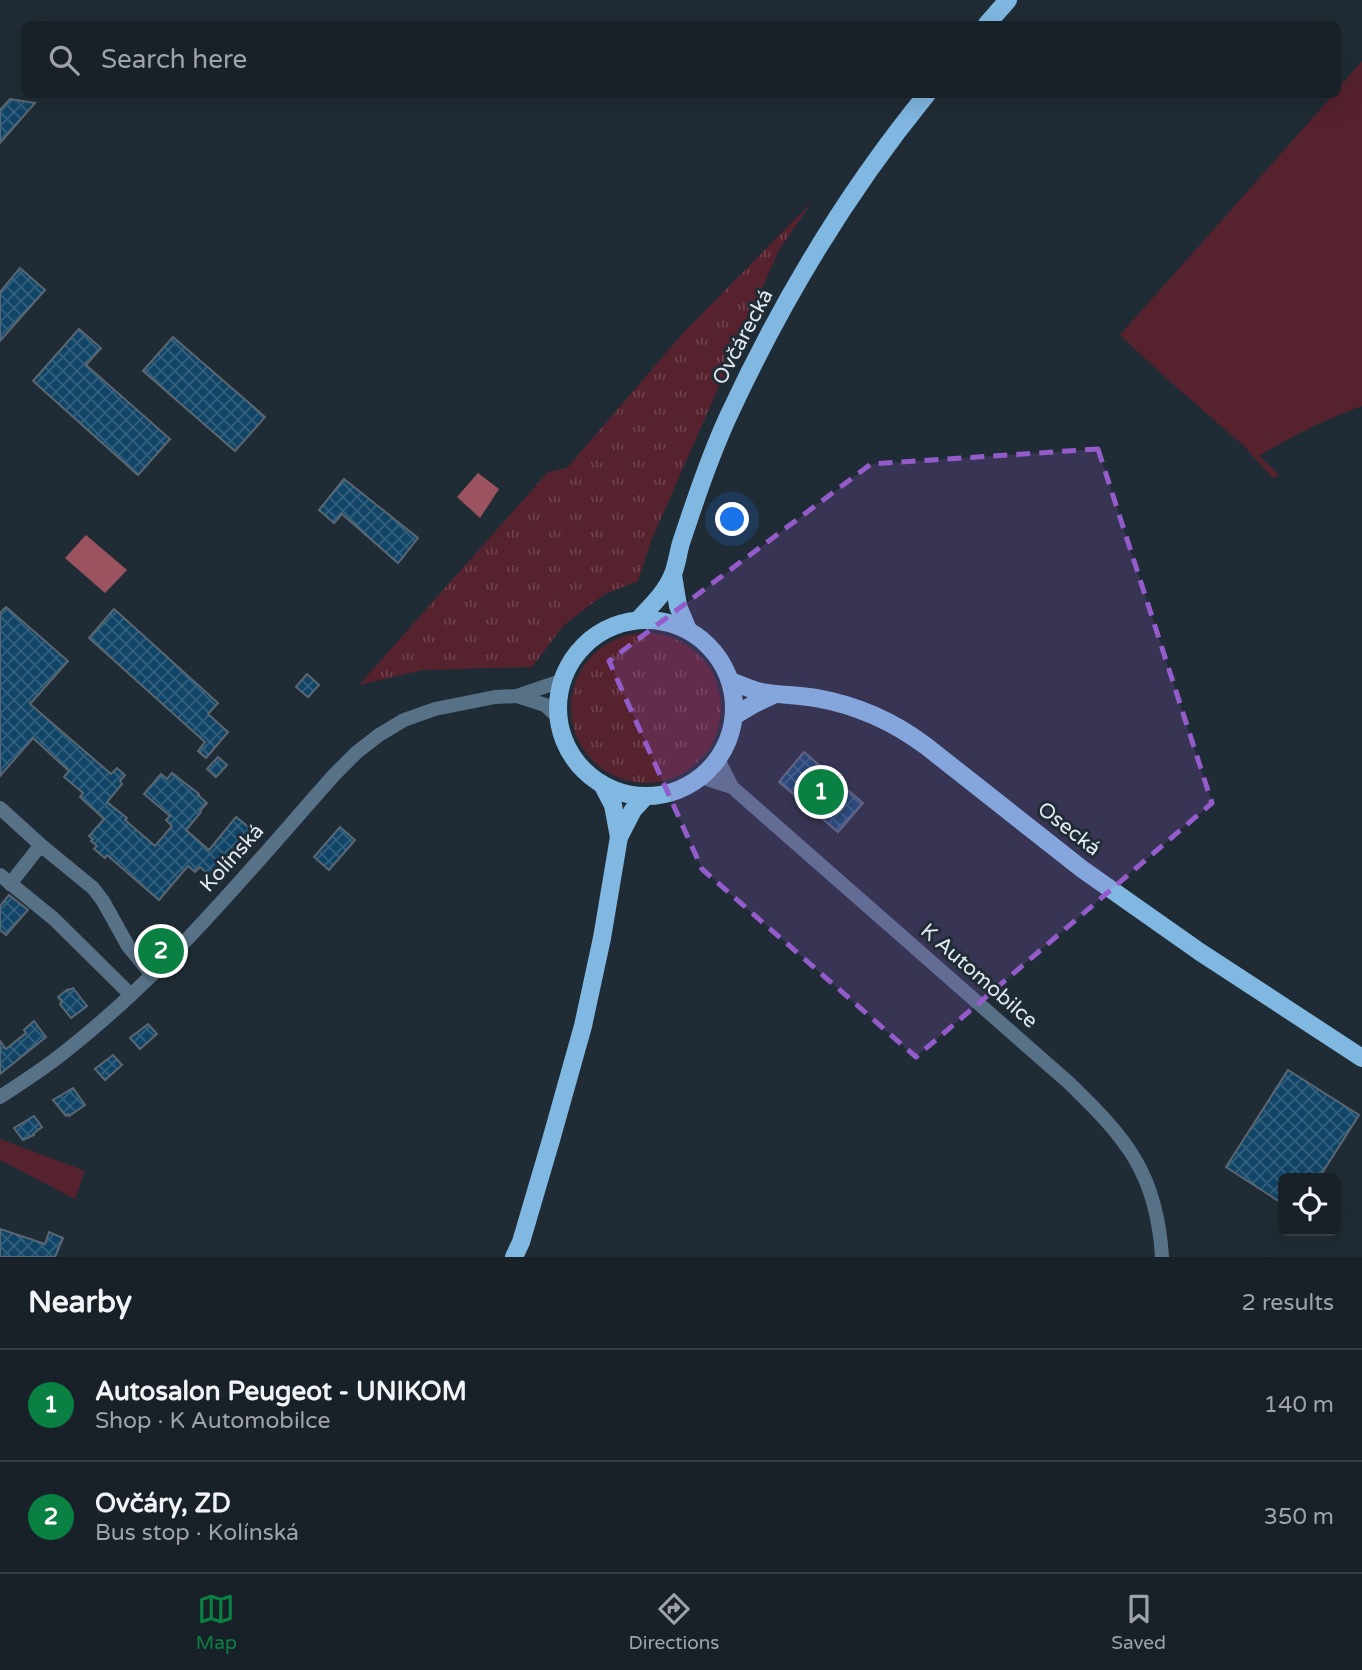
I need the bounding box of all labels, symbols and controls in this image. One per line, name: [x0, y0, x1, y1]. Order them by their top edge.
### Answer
search box: [21, 21, 1341, 98]
icon: search: [45, 41, 83, 79]
text: Search here: [101, 44, 247, 75]
street label: Ovčárecká: [707, 285, 779, 389]
your location: [715, 502, 749, 536]
pin: 1: [798, 766, 844, 818]
street label: Osecká: [1032, 797, 1106, 861]
street label: Kolínská: [195, 819, 269, 897]
street label: K Automobilce: [915, 918, 1043, 1034]
pin: 2: [138, 925, 184, 977]
map controls: [1278, 1173, 1341, 1236]
button: locate: [1278, 1173, 1341, 1236]
text: Nearby: [28, 1284, 132, 1321]
text: 2 results: [1241, 1289, 1334, 1317]
text: Autosalon Peugeot - UNIKOM: [95, 1376, 467, 1407]
text: 1: [44, 1391, 58, 1419]
text: 140 m: [1264, 1391, 1334, 1419]
text: Shop · K Automobilce: [95, 1407, 331, 1435]
text: Ovčáry, ZD: [95, 1488, 231, 1519]
text: 2: [44, 1503, 58, 1531]
text: 350 m: [1264, 1503, 1334, 1531]
text: Bus stop · Kolínská: [95, 1519, 299, 1547]
tab: Map: [196, 1590, 237, 1654]
tab: Directions: [629, 1590, 720, 1654]
tab: Saved: [1111, 1590, 1166, 1654]

